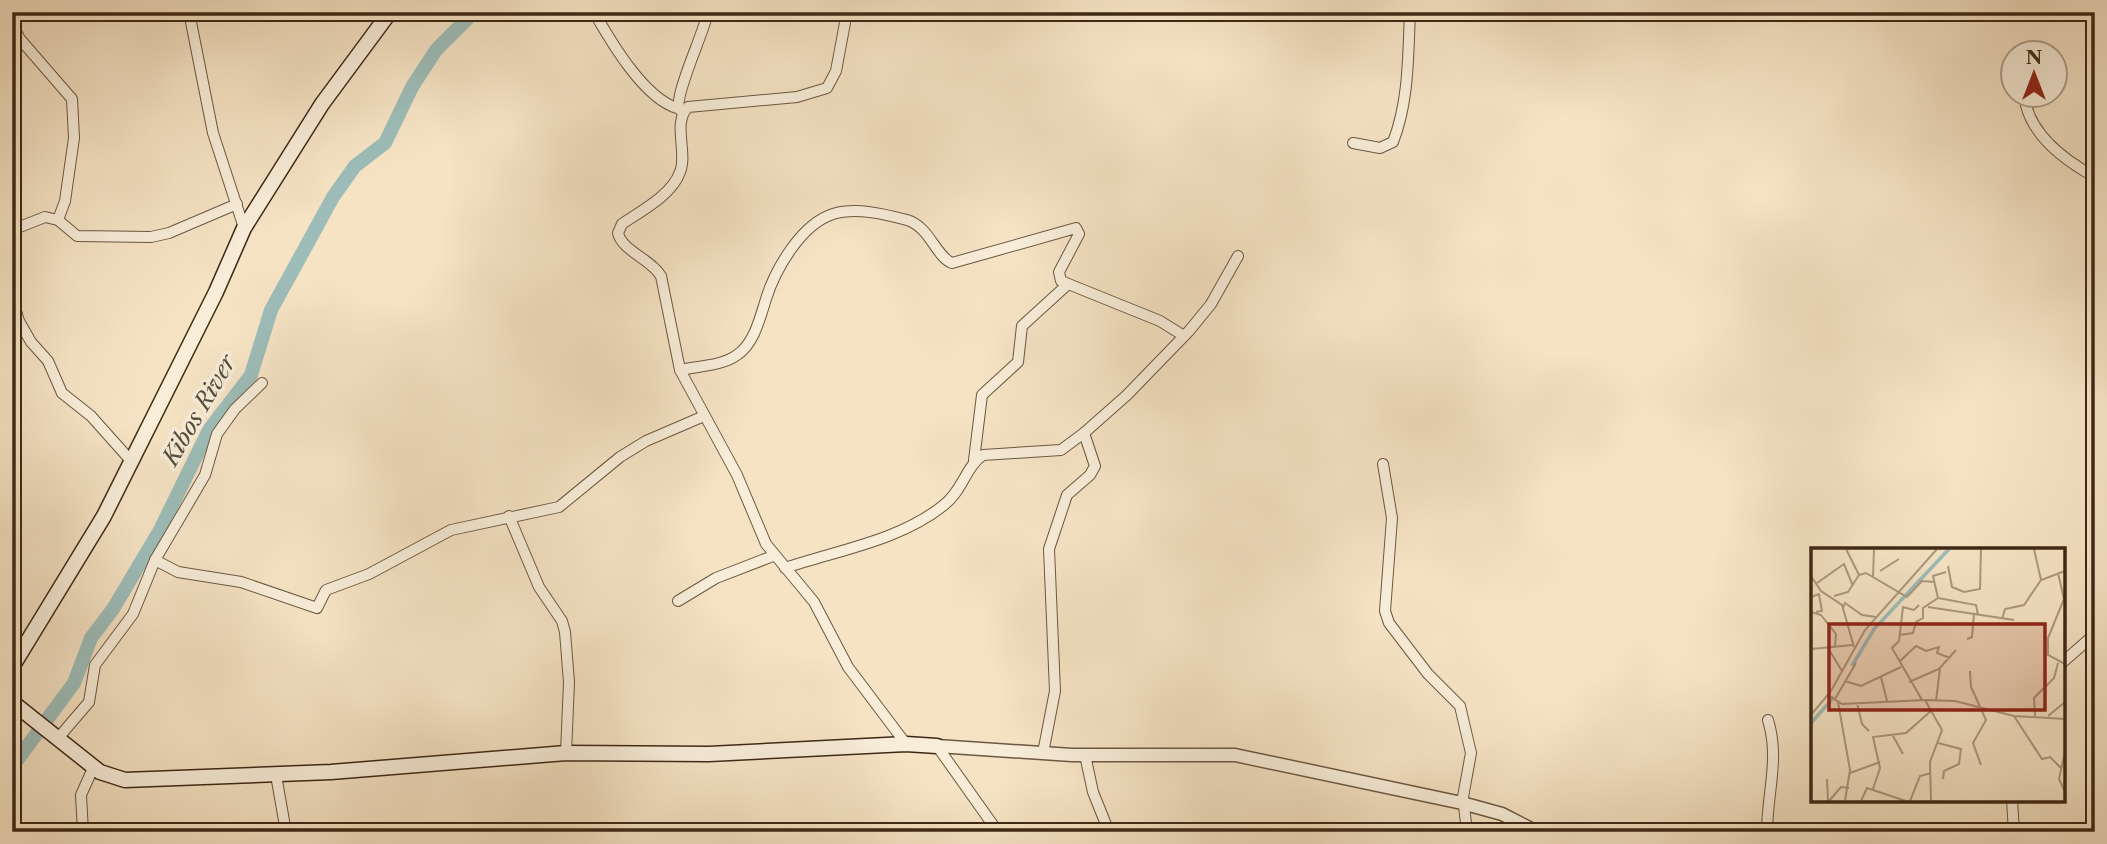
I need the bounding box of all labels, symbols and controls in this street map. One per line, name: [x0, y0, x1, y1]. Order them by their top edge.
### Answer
north arrow: [1998, 38, 2068, 108]
text: N: [2026, 46, 2042, 69]
water label: Kibos River: [155, 349, 242, 472]
inset map: [1811, 548, 2065, 802]

